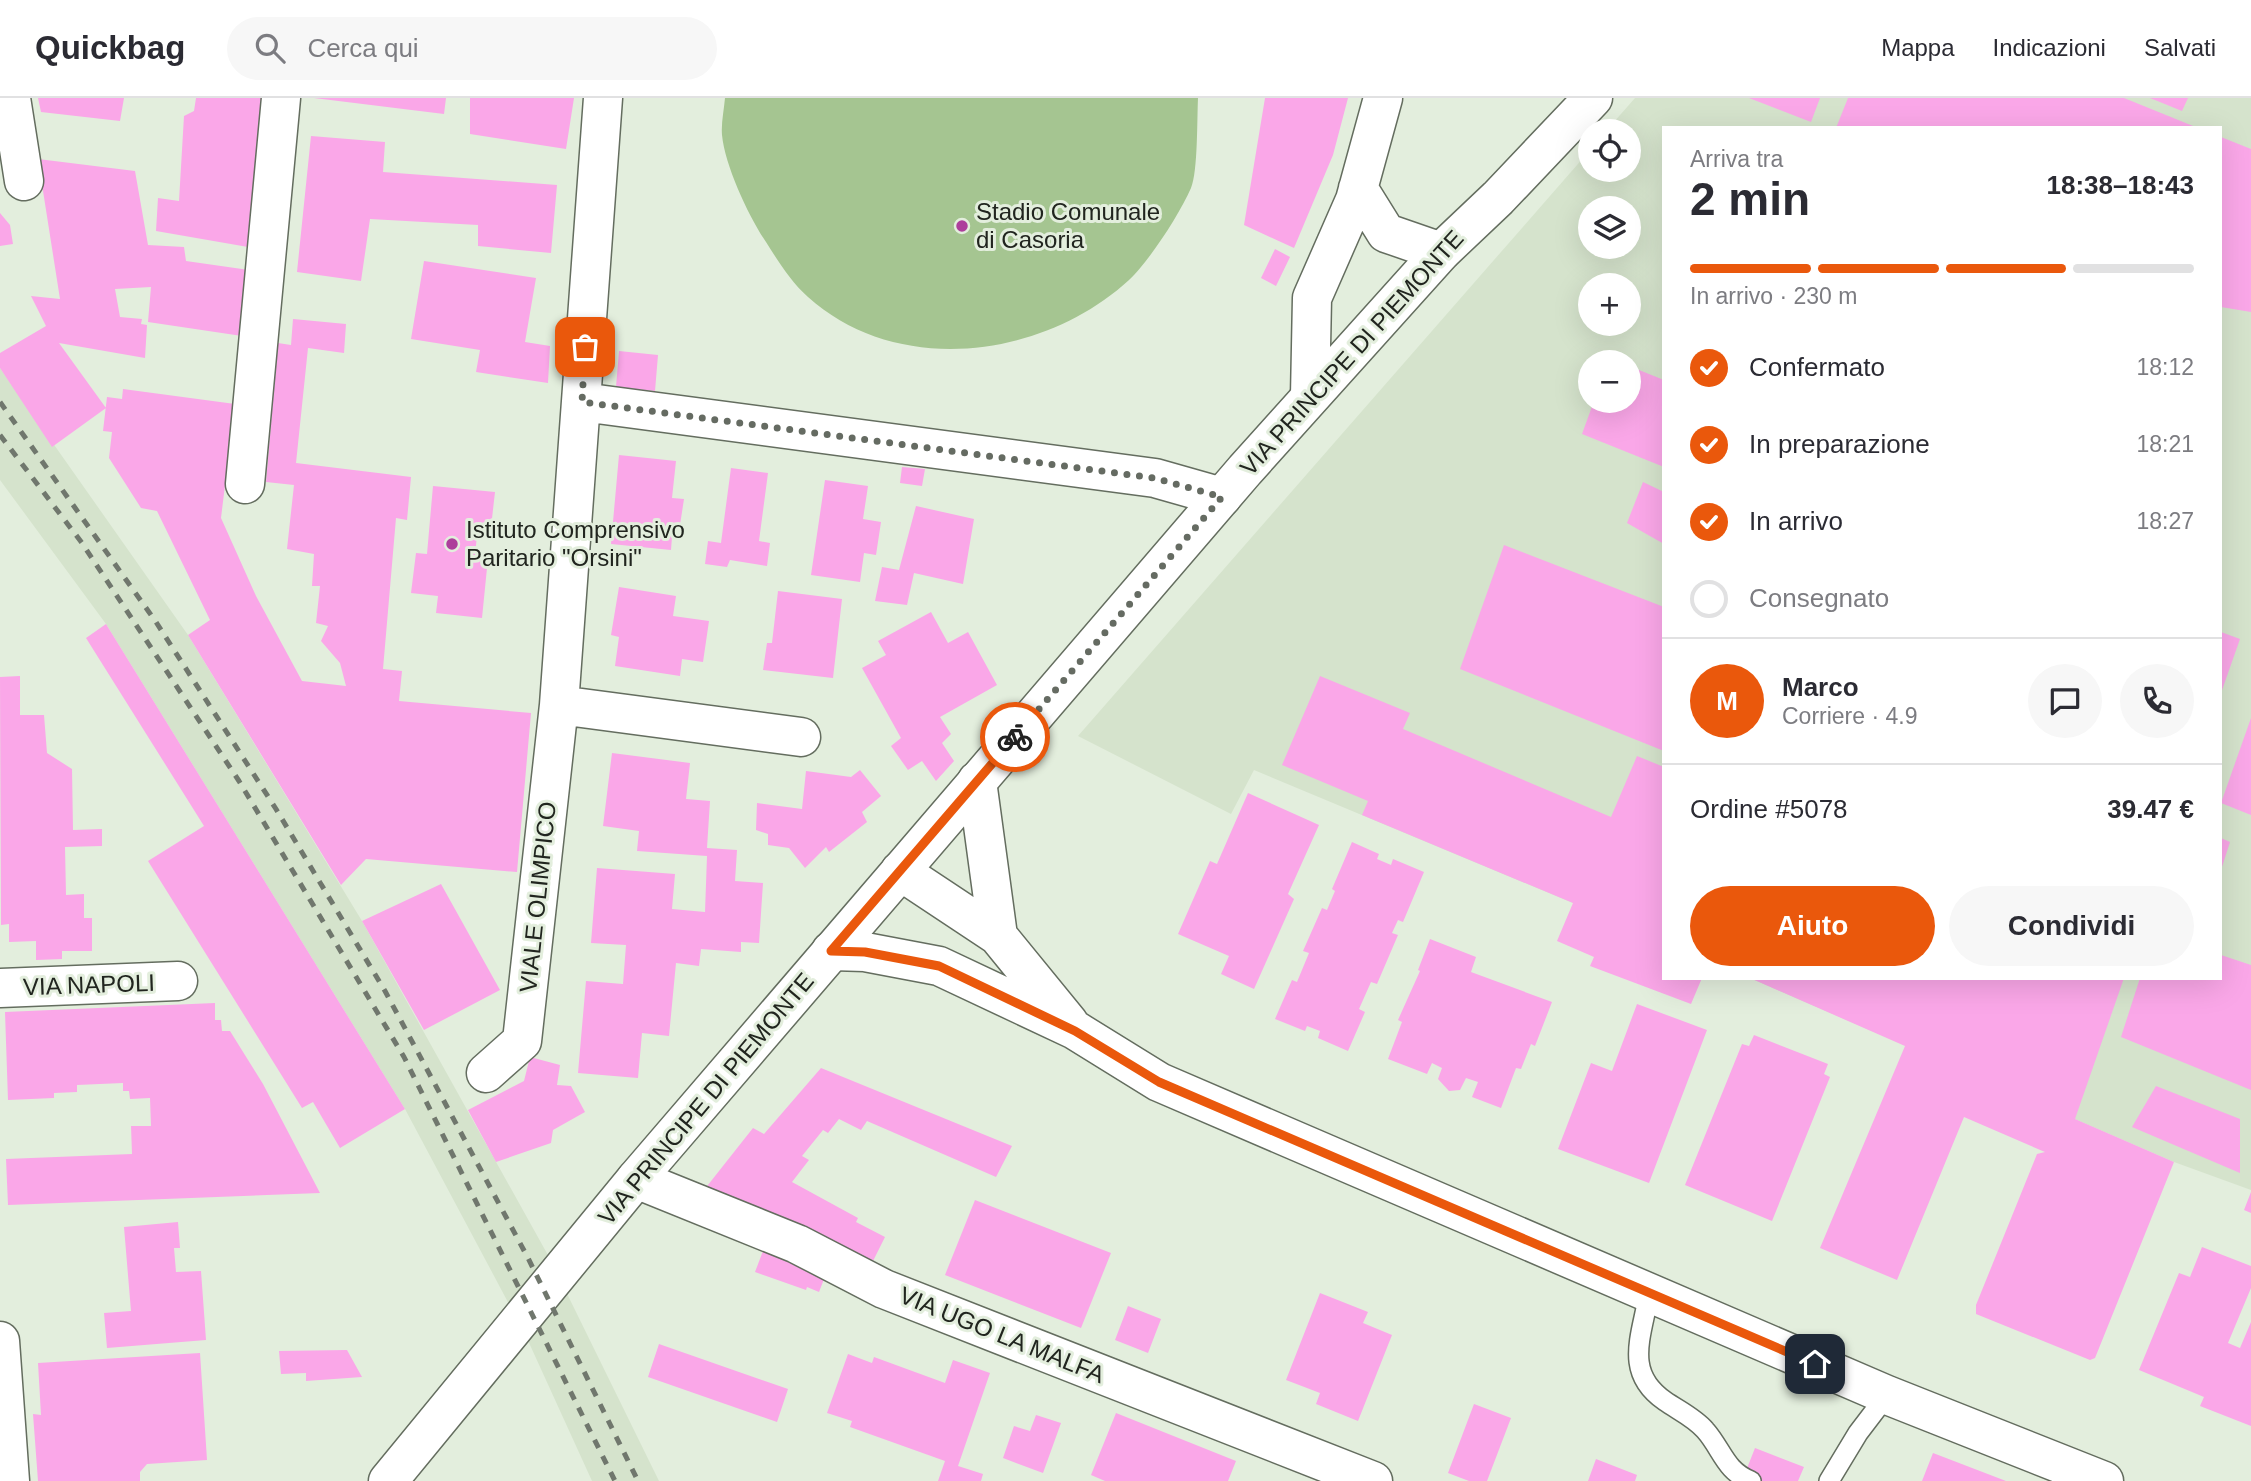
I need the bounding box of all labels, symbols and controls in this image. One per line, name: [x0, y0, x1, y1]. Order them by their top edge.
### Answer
search box: [227, 17, 717, 80]
text: Quickbag: [35, 29, 185, 66]
icon: search: [251, 29, 289, 67]
text: Cerca qui: [307, 33, 419, 63]
text: Mappa: [1881, 34, 1955, 61]
text: Indicazioni: [1993, 34, 2106, 61]
text: Salvati: [2144, 34, 2216, 61]
map controls: [1578, 119, 1641, 413]
button: locate: [1578, 119, 1641, 182]
text: Arriva tra: [1690, 146, 1783, 172]
text: 18:38–18:43: [2047, 170, 2194, 200]
text: 2 min: [1690, 173, 1810, 225]
button: layers: [1578, 196, 1641, 259]
place label: Stadio Comunale di Casoria: [976, 198, 1160, 253]
marker: Stadio Comunale di Casoria: [954, 218, 970, 234]
street label: VIA PRINCIPE DI PIEMONTE: [1235, 225, 1469, 481]
button: +: [1578, 273, 1641, 336]
text: In arrivo · 230 m: [1690, 283, 1857, 309]
pin: [555, 317, 615, 377]
icon: bag: [566, 328, 604, 366]
icon: check: [1690, 349, 1728, 387]
button: −: [1578, 350, 1641, 413]
text: Confermato: [1749, 352, 1885, 382]
text: 18:12: [2136, 354, 2194, 380]
icon: check: [1690, 426, 1728, 464]
text: In preparazione: [1749, 429, 1930, 459]
text: 18:21: [2136, 431, 2194, 457]
icon: check: [1690, 503, 1728, 541]
text: In arrivo: [1749, 506, 1843, 536]
text: 18:27: [2136, 508, 2194, 534]
place label: Istituto Comprensivo Paritario "Orsini": [466, 516, 685, 571]
marker: Istituto Comprensivo Paritario "Orsini": [444, 536, 460, 552]
text: Consegnato: [1749, 583, 1889, 613]
button: chat: [2028, 664, 2102, 738]
button: phone: [2120, 664, 2194, 738]
text: Marco: [1782, 672, 1859, 702]
text: M: [1716, 686, 1738, 716]
courier: [980, 702, 1050, 772]
text: Corriere · 4.9: [1782, 703, 1917, 729]
icon: bike: [996, 718, 1034, 756]
text: Ordine #5078: [1690, 794, 1848, 824]
text: 39.47 €: [2107, 794, 2194, 824]
street label: VIALE OLIMPICO: [514, 800, 561, 994]
button: Aiuto: [1690, 886, 1935, 966]
button: Condividi: [1949, 886, 2194, 966]
street label: VIA PRINCIPE DI PIEMONTE: [592, 967, 819, 1230]
street label: VIA NAPOLI: [23, 969, 155, 1000]
street label: VIA UGO LA MALFA: [896, 1281, 1109, 1388]
pin: [1785, 1334, 1845, 1394]
icon: home: [1796, 1345, 1834, 1383]

